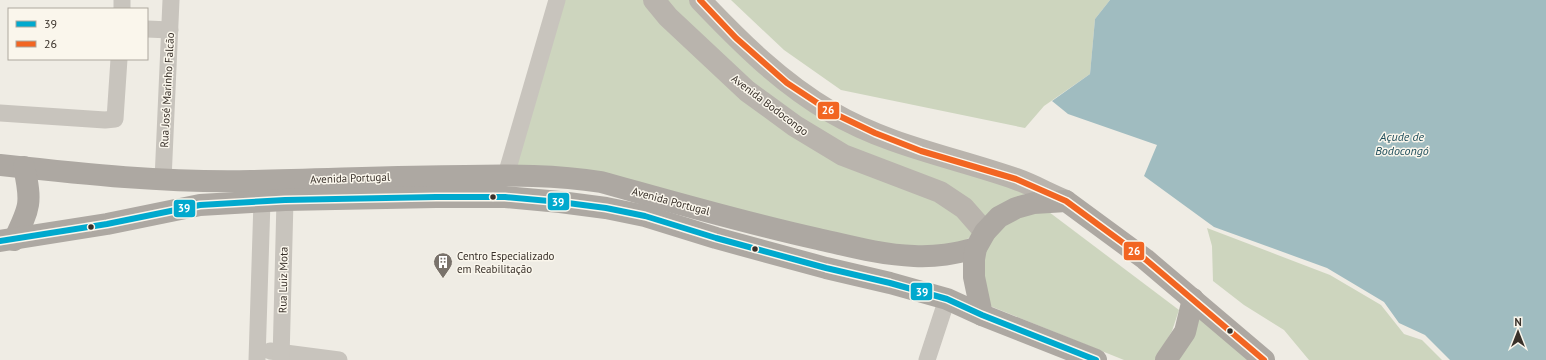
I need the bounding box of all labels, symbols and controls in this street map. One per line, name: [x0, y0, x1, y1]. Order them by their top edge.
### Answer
legend: [8, 8, 148, 60]
text: 39: [44, 16, 57, 31]
street label: Rua José Marinho Falcão: [157, 32, 177, 148]
text: 26: [44, 36, 57, 51]
street label: Avenida Bodocongo: [729, 72, 811, 139]
line badge: 26: [817, 101, 840, 120]
text: 26: [822, 103, 834, 117]
water label: Açude de Bodocongó: [1375, 129, 1429, 158]
street label: Avenida Portugal: [310, 170, 391, 186]
street label: Avenida Portugal: [631, 184, 712, 218]
unlabelled marker: [488, 192, 498, 202]
line badge: 39: [547, 192, 570, 211]
text: 39: [552, 195, 564, 209]
line badge: 39: [173, 199, 196, 218]
text: 39: [178, 201, 190, 215]
unlabelled marker: [86, 222, 96, 232]
line badge: 26: [1123, 241, 1145, 261]
unlabelled marker: [750, 244, 760, 254]
text: 26: [1128, 244, 1140, 258]
street label: Rua Luiz Mota: [275, 247, 291, 313]
place label: Centro Especializado em Reabilitação: [457, 249, 555, 276]
building icon: Centro Especializado em Reabilitação: [432, 251, 454, 279]
line badge: 39: [910, 282, 933, 301]
text: 39: [916, 285, 928, 299]
north arrow: [1498, 312, 1538, 352]
text: N: [1514, 315, 1522, 329]
unlabelled marker: [1225, 326, 1235, 336]

